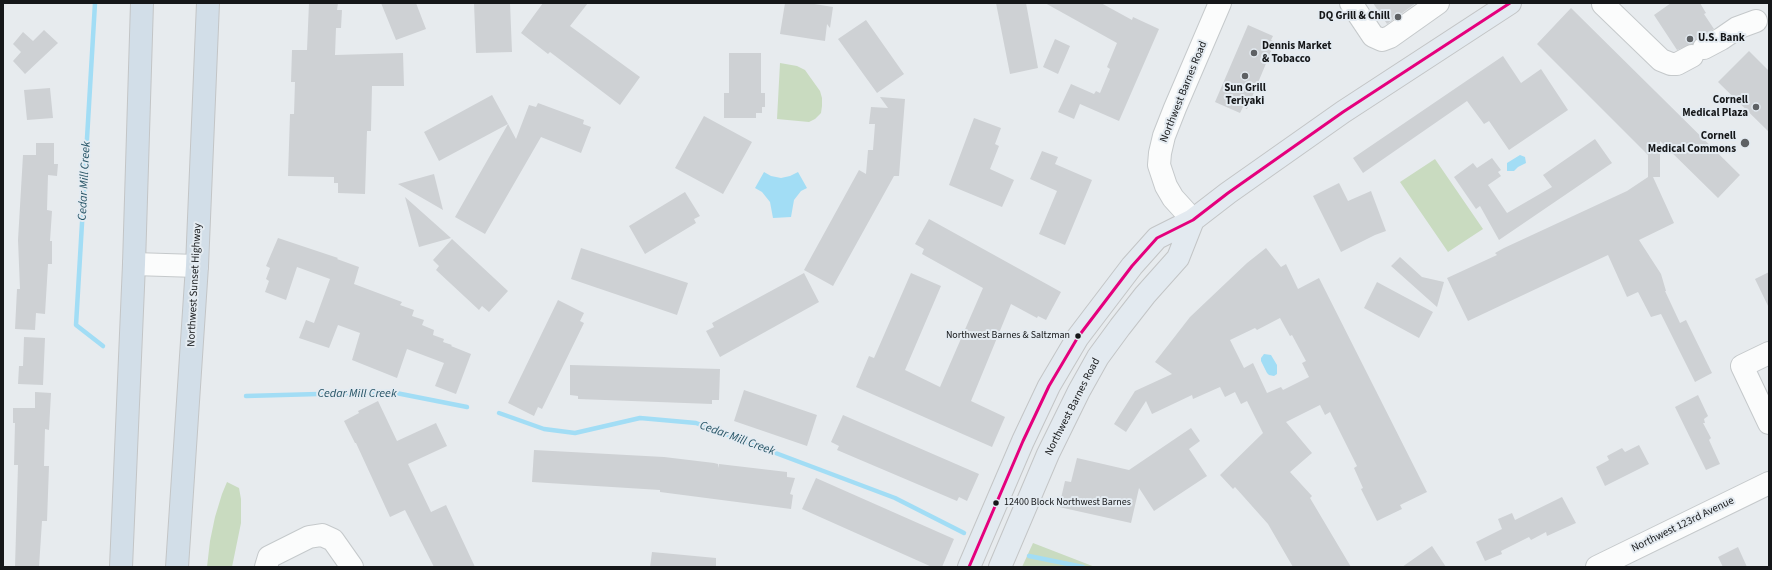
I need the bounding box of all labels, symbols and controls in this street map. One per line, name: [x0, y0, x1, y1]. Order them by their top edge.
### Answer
place label: DQ Grill & Chill: [1319, 10, 1390, 24]
marker: DQ Grill & Chill: [1393, 12, 1403, 22]
place label: U.S. Bank: [1698, 32, 1745, 46]
marker: U.S. Bank: [1685, 34, 1695, 44]
street label: Northwest Barnes Road: [1158, 39, 1210, 145]
place label: Dennis Market & Tobacco: [1262, 40, 1331, 66]
marker: Dennis Market & Tobacco: [1249, 48, 1259, 58]
marker: Sun Grill Teriyaki: [1240, 71, 1250, 81]
place label: Sun Grill Teriyaki: [1224, 82, 1266, 108]
place label: Cornell Medical Plaza: [1682, 94, 1748, 120]
marker: Cornell Medical Plaza: [1751, 102, 1761, 112]
place label: Cornell Medical Commons: [1648, 130, 1736, 156]
marker: Cornell Medical Commons: [1739, 137, 1751, 149]
water label: Cedar Mill Creek: [76, 141, 94, 221]
street label: Northwest Sunset Highway: [185, 223, 205, 347]
place label: Northwest Barnes & Saltzman: [946, 330, 1070, 342]
marker: Northwest Barnes & Saltzman: [1073, 331, 1083, 341]
street label: Northwest Barnes Road: [1043, 356, 1103, 458]
water label: Cedar Mill Creek: [317, 387, 397, 401]
water label: Cedar Mill Creek: [697, 419, 777, 459]
street label: Northwest 123rd Avenue: [1630, 494, 1736, 556]
place label: 12400 Block Northwest Barnes: [1004, 497, 1131, 509]
marker: 12400 Block Northwest Barnes: [991, 498, 1001, 508]

